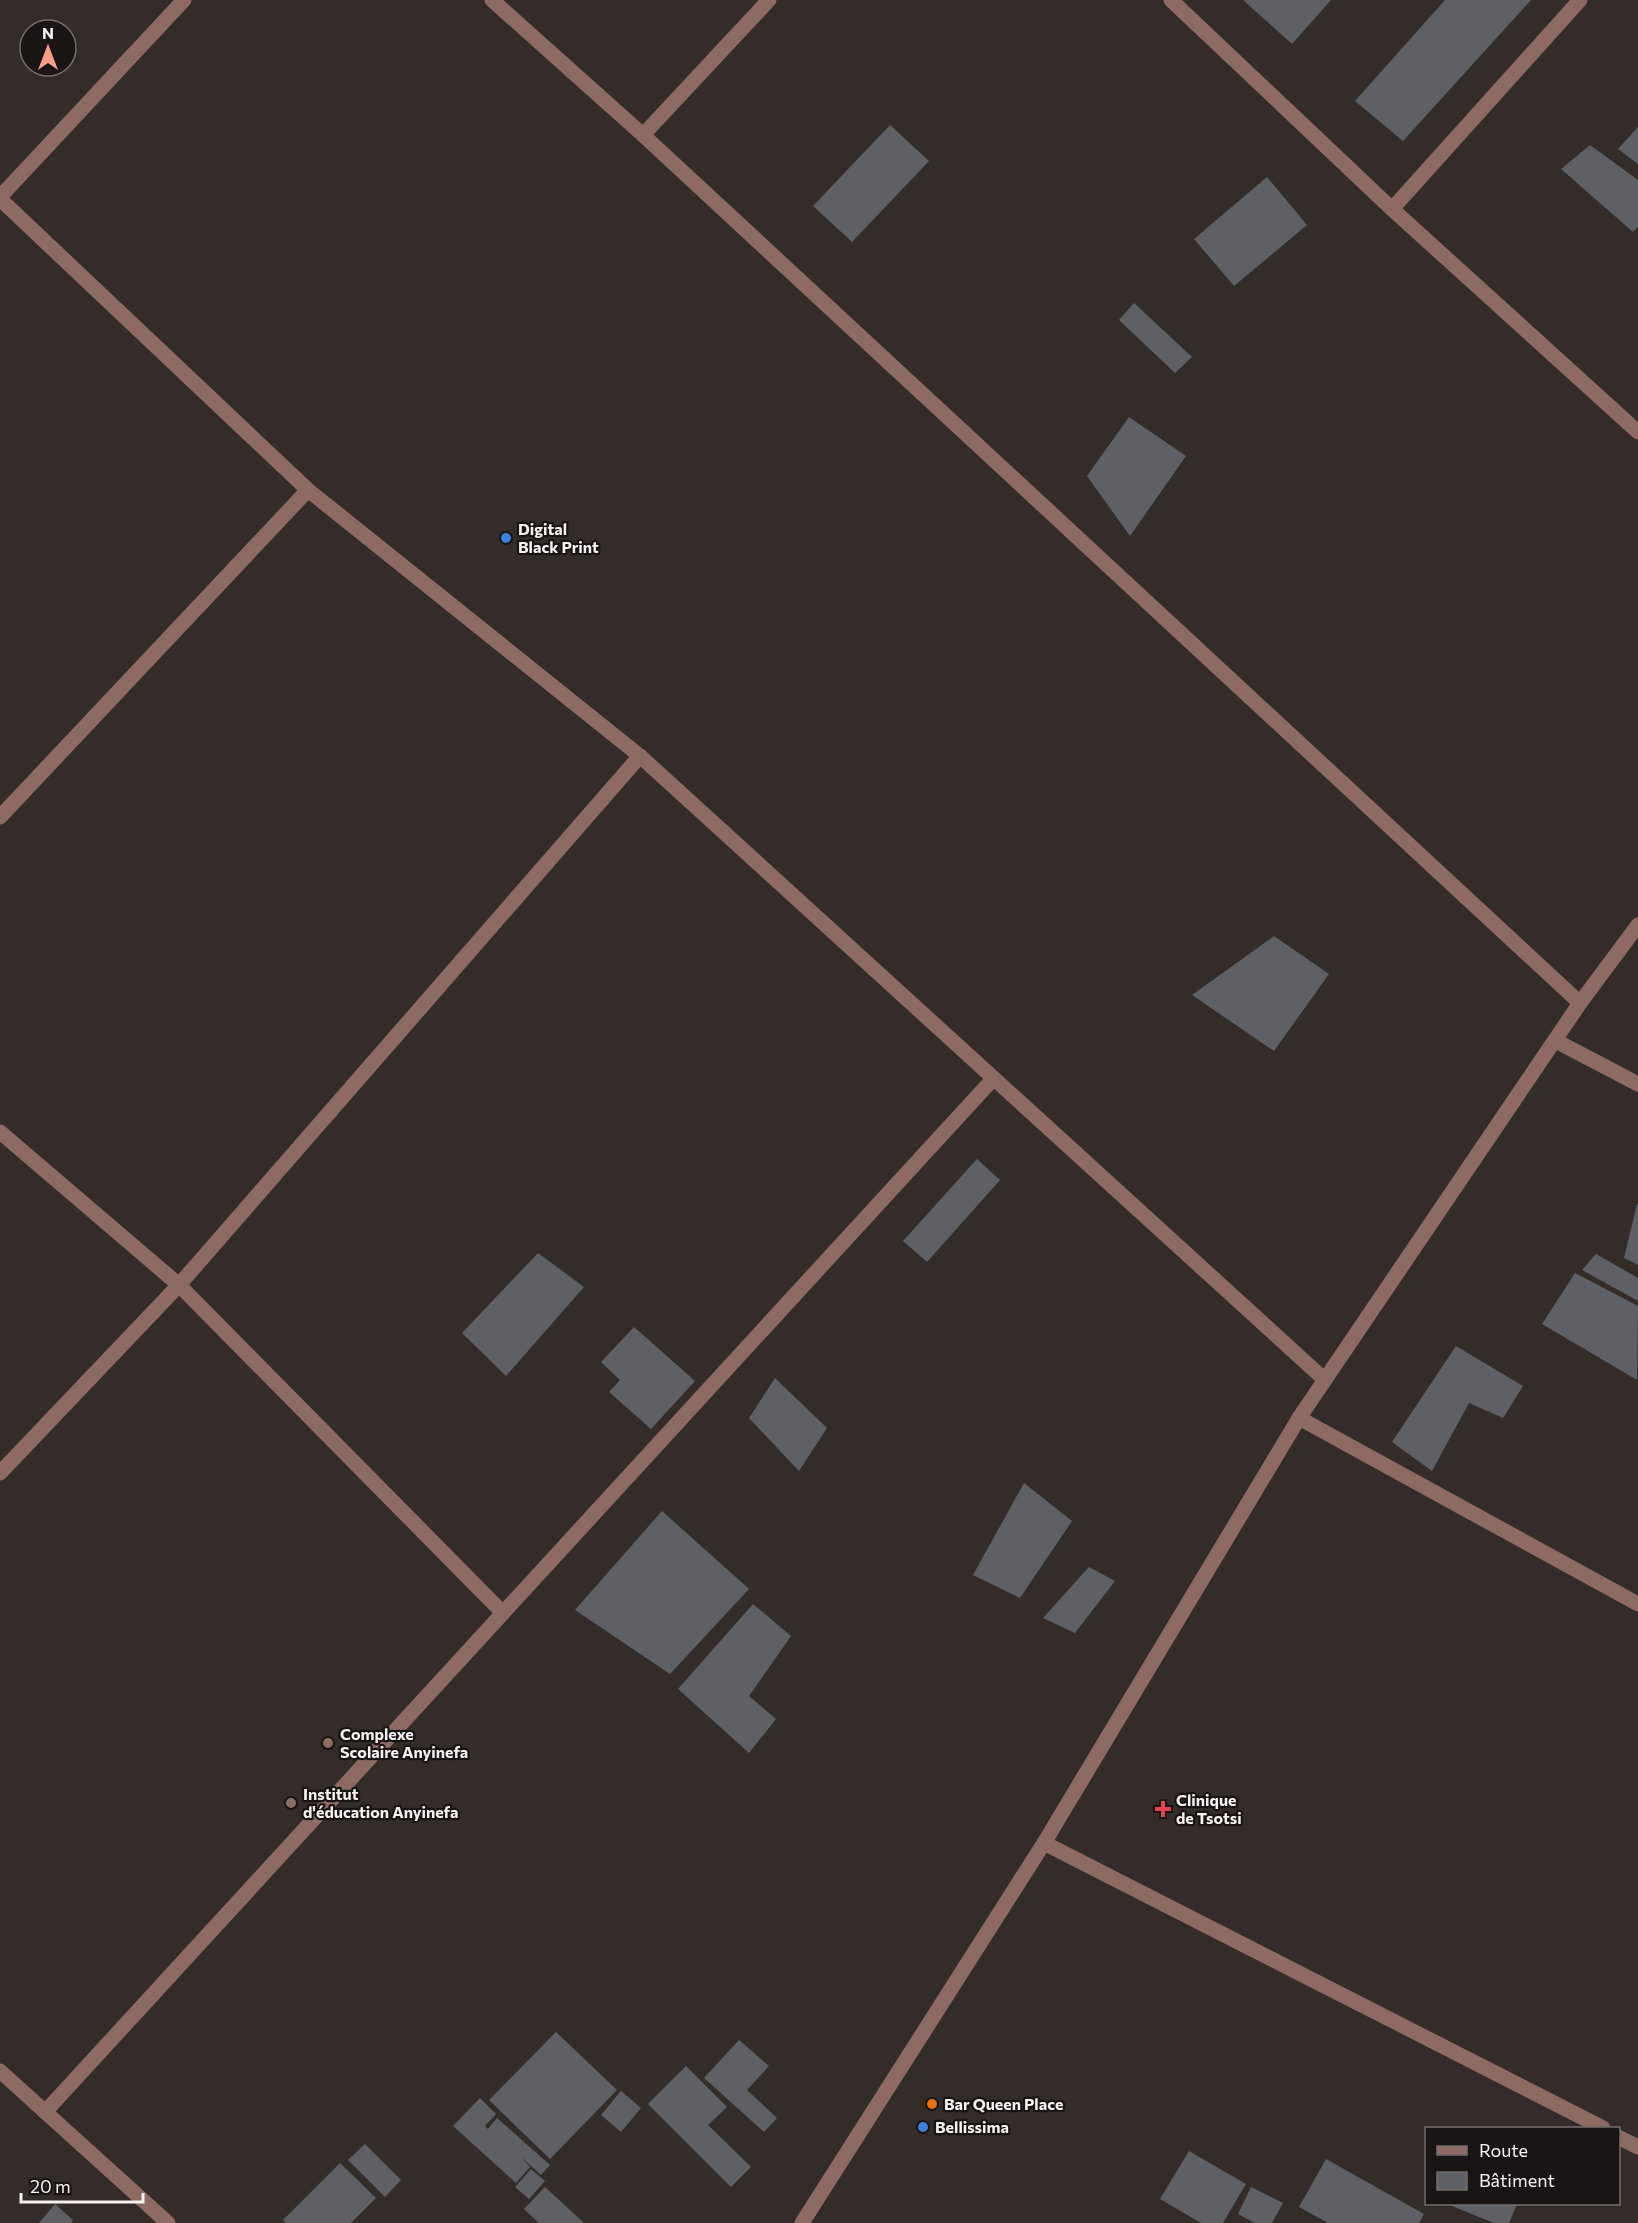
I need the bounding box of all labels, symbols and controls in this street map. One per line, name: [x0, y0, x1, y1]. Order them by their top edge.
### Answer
north arrow: [18, 18, 78, 78]
text: N: [42, 23, 54, 42]
place label: Digital Black Print: [518, 519, 599, 556]
marker: Digital Black Print: [499, 531, 513, 545]
place label: Complexe Scolaire Anyinefa: [340, 1724, 468, 1761]
marker: Complexe Scolaire Anyinefa: [321, 1736, 335, 1750]
place label: Institut d'éducation Anyinefa: [303, 1784, 458, 1821]
place label: Clinique de Tsotsi: [1176, 1790, 1242, 1827]
marker: Institut d'éducation Anyinefa: [284, 1796, 298, 1810]
marker: Clinique de Tsotsi: [1154, 1800, 1172, 1818]
place label: Bar Queen Place: [944, 2094, 1063, 2113]
marker: Bar Queen Place: [925, 2097, 939, 2111]
place label: Bellissima: [935, 2117, 1009, 2136]
marker: Bellissima: [916, 2120, 930, 2134]
legend: [1425, 2127, 1620, 2205]
text: Route: [1479, 2139, 1528, 2161]
scale bar: [21, 2166, 142, 2204]
text: Bâtiment: [1479, 2169, 1555, 2191]
text: 20 m: [30, 2175, 71, 2197]

